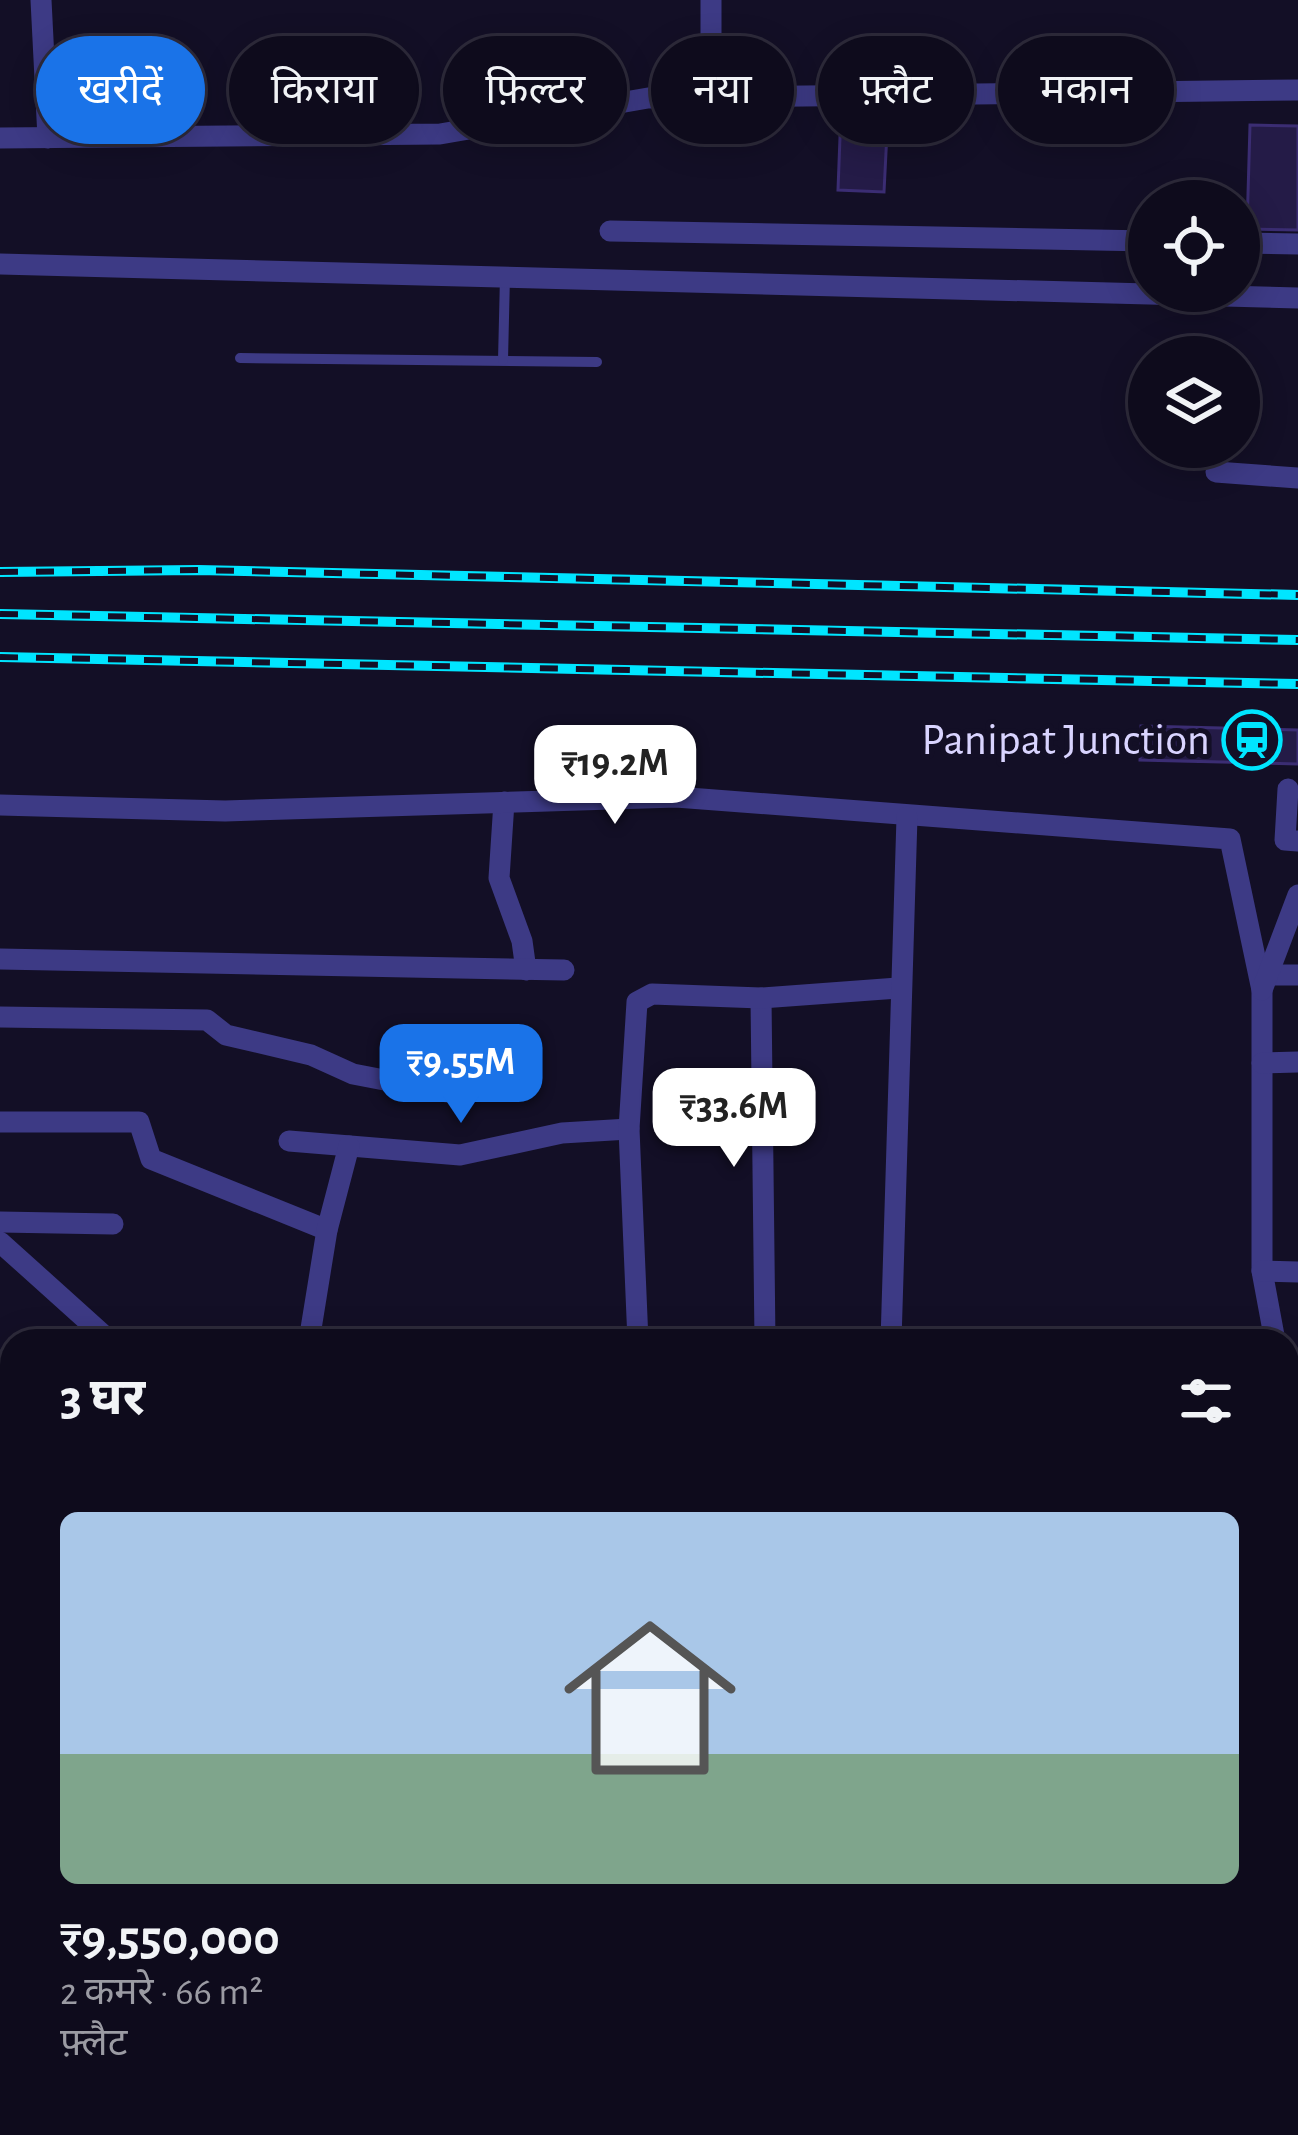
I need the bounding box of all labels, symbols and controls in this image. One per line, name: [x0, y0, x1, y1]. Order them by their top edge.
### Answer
chip: खरीदें: [36, 36, 205, 144]
chip: किराया: [229, 36, 419, 144]
chip: फ़िल्टर: [443, 36, 627, 144]
chip: नया: [651, 36, 794, 144]
chip: फ़्लैट: [818, 36, 974, 144]
chip: मकान: [998, 36, 1174, 144]
map controls: [1128, 180, 1260, 468]
button: locate: [1128, 180, 1260, 312]
button: layers: [1128, 336, 1260, 468]
station icon: Panipat Junction: [1221, 709, 1283, 771]
place label: Panipat Junction: [921, 718, 1210, 763]
pin: ₹19.2M: [517, 725, 713, 827]
text: ₹19.2M: [561, 744, 669, 783]
pin: ₹9.55M: [363, 1024, 559, 1126]
text: ₹9.55M: [407, 1043, 515, 1082]
pin: ₹33.6M: [636, 1068, 832, 1170]
text: ₹33.6M: [680, 1087, 788, 1126]
icon: filters: [1173, 1368, 1239, 1434]
text: 3 घर: [60, 1373, 145, 1424]
icon: home: [542, 1590, 758, 1806]
text: ₹9,550,000: [60, 1913, 280, 1964]
text: 2 कमरे · 66 m²: [60, 1973, 263, 2012]
text: फ़्लैट: [60, 2024, 127, 2063]

